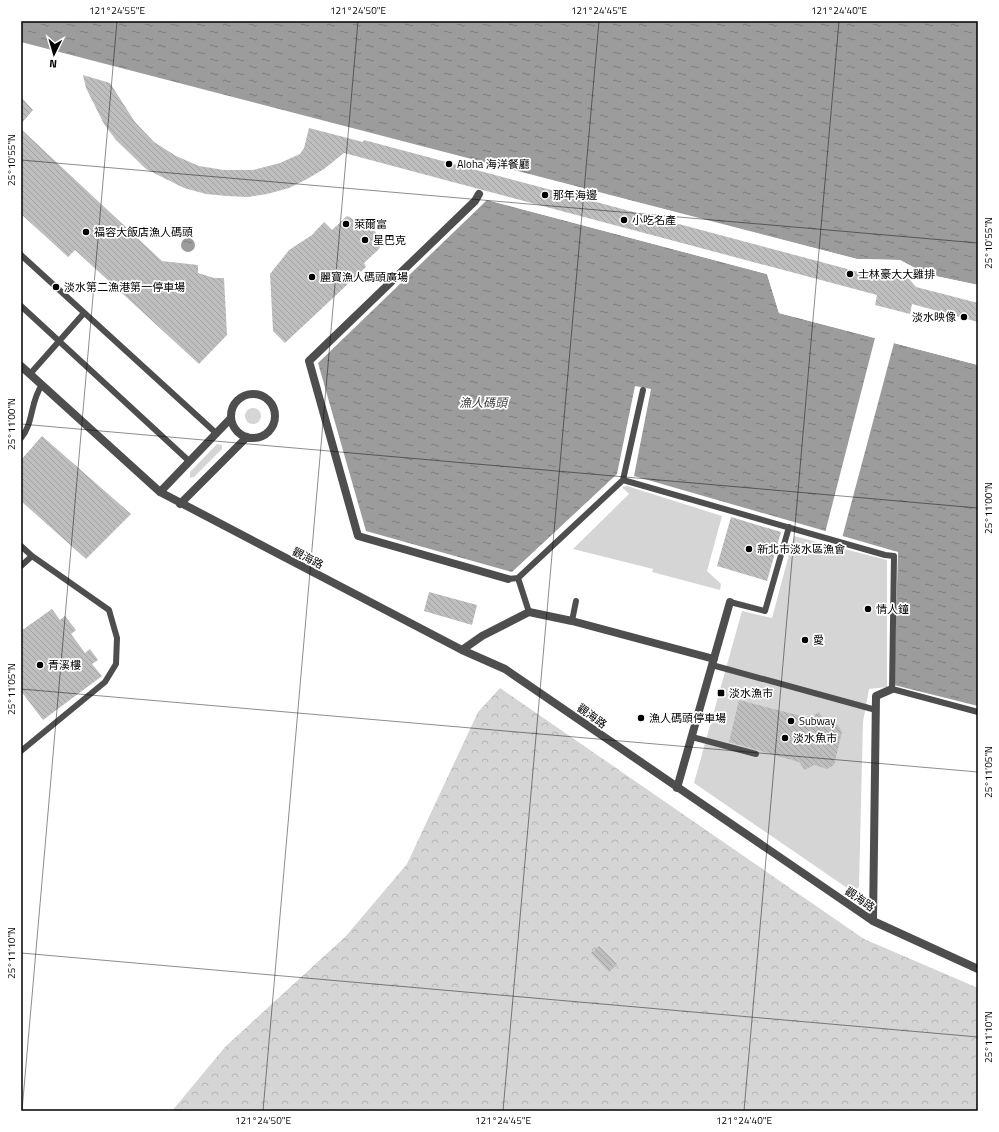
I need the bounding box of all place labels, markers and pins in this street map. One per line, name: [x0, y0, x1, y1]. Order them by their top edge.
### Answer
place label: Aloha 海洋餐廳: [457, 156, 530, 172]
marker: Aloha 海洋餐廳: [444, 159, 454, 169]
place label: 那年海邊: [553, 187, 598, 203]
marker: 那年海邊: [540, 190, 550, 200]
place label: 小吃名產: [632, 212, 676, 228]
marker: 小吃名產: [619, 215, 629, 225]
place label: 萊爾富: [354, 216, 387, 232]
marker: 萊爾富: [341, 219, 351, 229]
place label: 福容大飯店漁人碼頭: [94, 224, 193, 240]
marker: 福容大飯店漁人碼頭: [81, 227, 91, 237]
place label: 星巴克: [373, 232, 406, 248]
marker: 星巴克: [360, 235, 370, 245]
place label: 士林豪大大雞排: [858, 266, 935, 282]
place label: 麗寶漁人碼頭廣場: [320, 269, 408, 285]
marker: 士林豪大大雞排: [845, 269, 855, 279]
marker: 麗寶漁人碼頭廣場: [307, 272, 317, 282]
place label: 淡水第二漁港第一停車場: [64, 279, 185, 295]
marker: 淡水第二漁港第一停車場: [51, 282, 61, 292]
place label: 淡水映像: [912, 309, 956, 325]
marker: 淡水映像: [959, 312, 969, 322]
place label: 新北市淡水區漁會: [757, 541, 845, 557]
marker: 新北市淡水區漁會: [744, 544, 754, 554]
place label: 情人鐘: [876, 601, 909, 617]
marker: 情人鐘: [863, 604, 873, 614]
place label: 愛: [813, 632, 824, 648]
marker: 愛: [800, 635, 810, 645]
place label: 青溪樓: [48, 657, 81, 673]
marker: 青溪樓: [35, 660, 45, 670]
place label: 淡水漁市: [729, 685, 773, 701]
marker: 淡水漁市: [716, 688, 726, 698]
place label: 漁人碼頭停車場: [649, 710, 726, 726]
marker: 漁人碼頭停車場: [636, 713, 646, 723]
place label: Subway: [799, 713, 836, 729]
marker: Subway: [786, 716, 796, 726]
place label: 淡水魚市: [793, 730, 837, 746]
marker: 淡水魚市: [780, 733, 790, 743]

